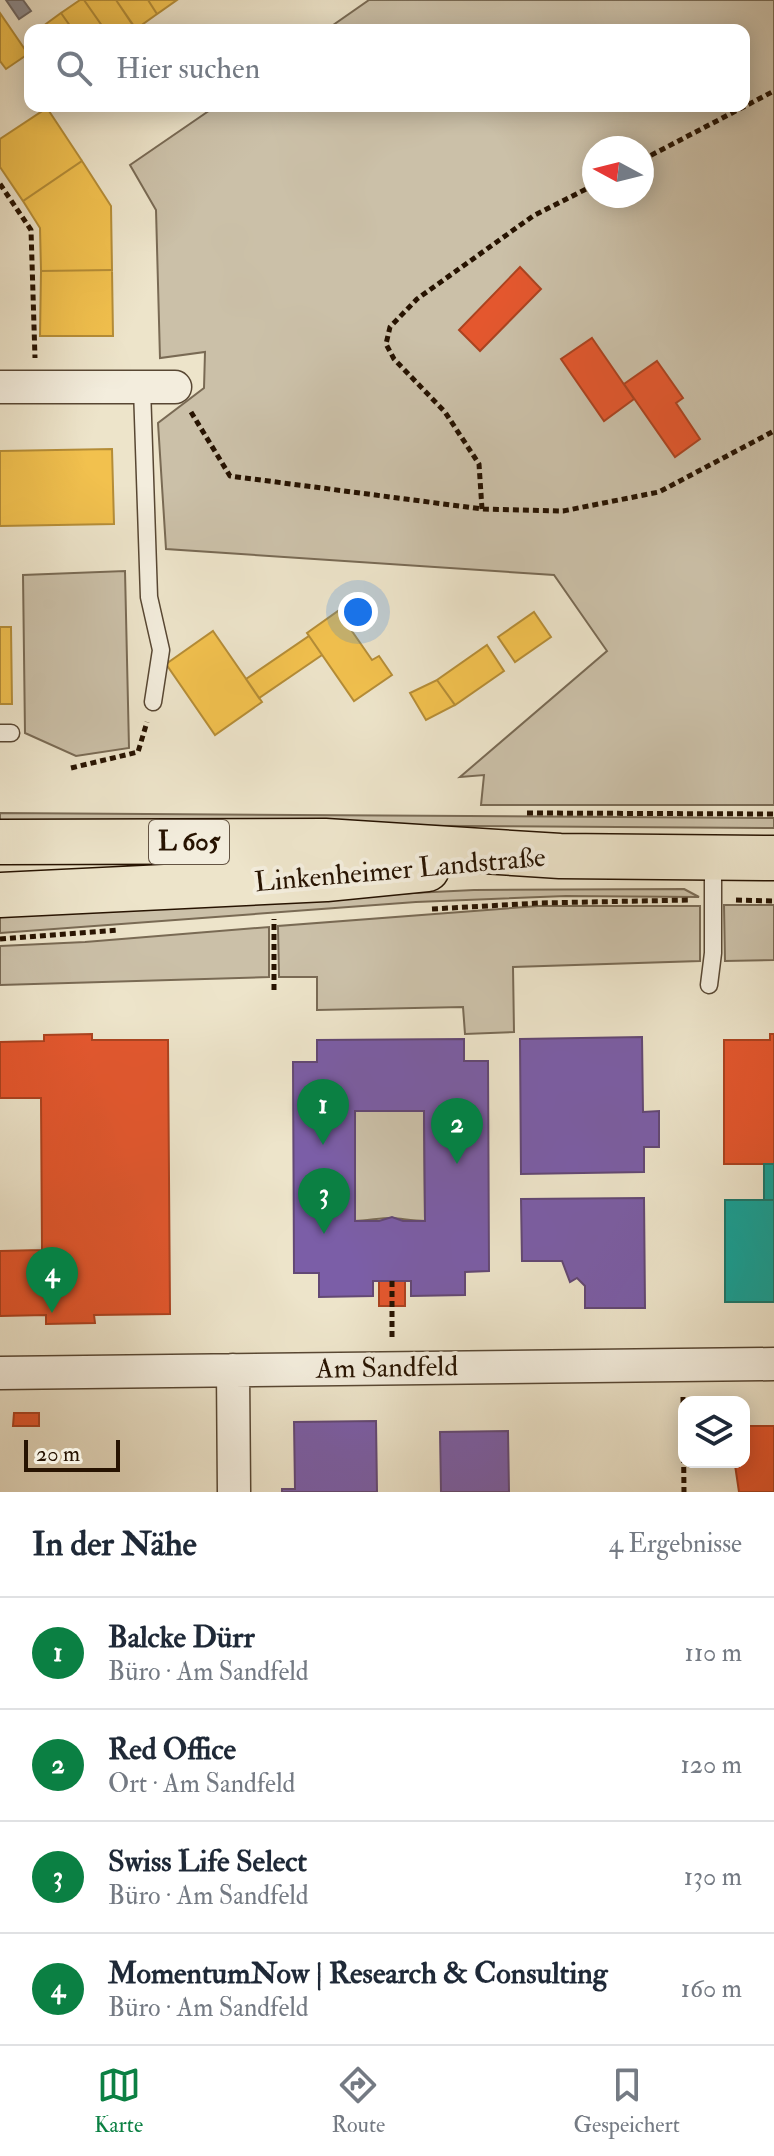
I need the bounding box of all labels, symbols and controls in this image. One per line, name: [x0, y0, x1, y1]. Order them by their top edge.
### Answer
search box: [24, 24, 750, 112]
icon: search: [52, 46, 96, 90]
text: Hier suchen: [116, 50, 260, 87]
north arrow: [582, 136, 654, 208]
your location: [338, 592, 378, 632]
road number: L 605: [149, 820, 229, 864]
street label: Linkenheimer Landstraße: [253, 840, 547, 900]
pin: 1: [297, 1079, 349, 1145]
pin: 2: [431, 1098, 483, 1164]
pin: 3: [298, 1168, 350, 1234]
pin: 4: [26, 1247, 78, 1313]
street label: Am Sandfeld: [315, 1349, 459, 1387]
map controls: [678, 1396, 750, 1468]
button: layers: [678, 1396, 750, 1468]
scale bar: [24, 1436, 120, 1472]
text: 20 m: [36, 1440, 80, 1468]
text: In der Nähe: [32, 1523, 197, 1566]
text: 4 Ergebnisse: [609, 1528, 742, 1560]
text: Balcke Dürr: [108, 1619, 255, 1656]
text: 1: [53, 1637, 63, 1669]
text: 110 m: [685, 1637, 742, 1669]
text: Büro · Am Sandfeld: [108, 1656, 309, 1688]
text: Red Office: [108, 1731, 236, 1768]
text: 2: [51, 1749, 65, 1781]
text: 120 m: [681, 1749, 742, 1781]
text: Ort · Am Sandfeld: [108, 1768, 295, 1800]
text: Swiss Life Select: [108, 1843, 307, 1880]
text: 3: [53, 1861, 63, 1893]
text: 130 m: [684, 1861, 742, 1893]
text: Büro · Am Sandfeld: [108, 1880, 309, 1912]
text: MomentumNow | Research & Consulting: [108, 1955, 608, 1992]
text: 4: [51, 1973, 65, 2005]
text: 160 m: [681, 1973, 742, 2005]
text: Büro · Am Sandfeld: [108, 1992, 309, 2024]
tab: Karte: [94, 2063, 143, 2139]
tab: Route: [331, 2063, 385, 2139]
tab: Gespeichert: [574, 2063, 680, 2139]

